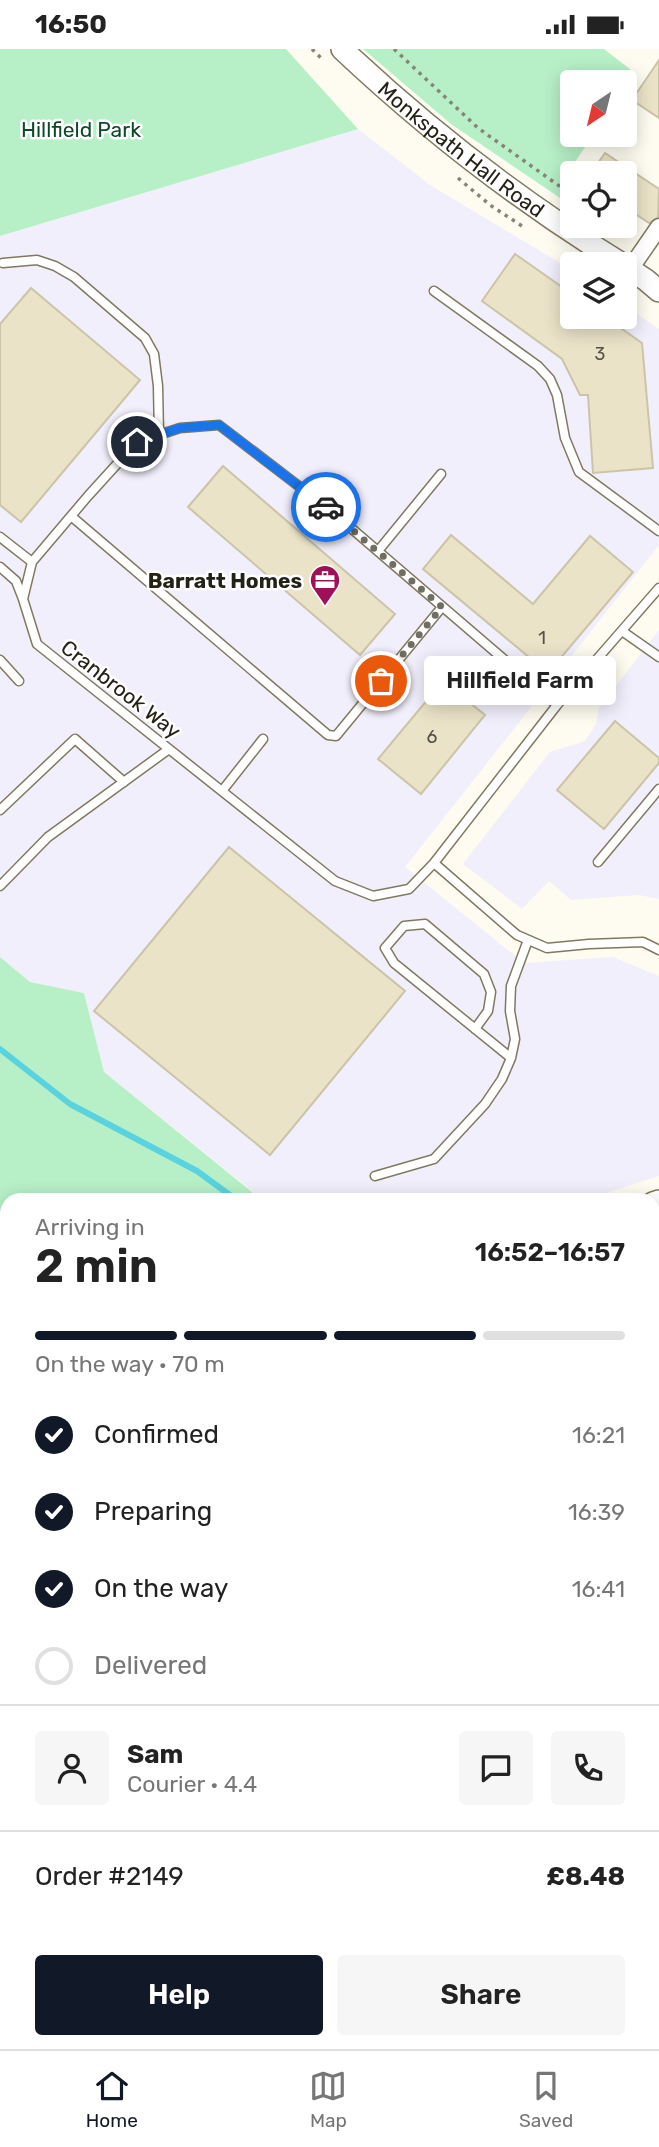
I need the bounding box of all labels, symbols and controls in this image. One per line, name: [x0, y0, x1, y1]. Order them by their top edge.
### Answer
text: 16:50: [35, 9, 107, 40]
north arrow: [560, 70, 637, 147]
map controls: [560, 70, 637, 329]
street label: Monkspath Hall Road: [373, 76, 549, 222]
park label: Hillfield Park: [21, 117, 141, 142]
button: locate: [560, 161, 637, 238]
button: layers: [560, 252, 637, 329]
house number: 3: [595, 343, 605, 365]
pin: [107, 412, 167, 472]
icon: home: [118, 423, 156, 461]
courier: [291, 472, 361, 542]
icon: car: [307, 488, 345, 526]
office icon: Barratt Homes: [308, 563, 342, 607]
place label: Barratt Homes: [148, 568, 302, 593]
house number: 1: [538, 627, 546, 649]
street label: Cranbrook Way: [56, 634, 186, 744]
pin: [351, 651, 411, 711]
callout: Hillfield Farm: [423, 657, 616, 705]
icon: bag: [362, 662, 400, 700]
text: Hillfield Farm: [446, 666, 594, 694]
house number: 6: [427, 726, 438, 748]
text: Arriving in: [35, 1213, 145, 1241]
text: 16:52–16:57: [475, 1237, 625, 1268]
text: 2 min: [35, 1239, 158, 1294]
text: On the way · 70 m: [35, 1350, 225, 1378]
icon: check: [35, 1416, 73, 1454]
text: Confirmed: [94, 1419, 219, 1450]
text: 16:21: [572, 1421, 625, 1449]
icon: check: [35, 1493, 73, 1531]
text: Preparing: [94, 1496, 212, 1527]
text: 16:39: [568, 1498, 625, 1526]
icon: check: [35, 1570, 73, 1608]
text: On the way: [94, 1573, 228, 1604]
text: 16:41: [572, 1575, 625, 1603]
text: Delivered: [94, 1650, 207, 1681]
button: person: [35, 1731, 109, 1805]
button: chat: [459, 1731, 533, 1805]
button: phone: [551, 1731, 625, 1805]
text: Sam: [127, 1739, 183, 1770]
text: Courier · 4.4: [127, 1770, 257, 1798]
text: Order #2149: [35, 1861, 184, 1892]
text: £8.48: [546, 1861, 625, 1892]
button: Help: [35, 1955, 323, 2035]
button: Share: [337, 1955, 625, 2035]
tab: Home: [86, 2067, 138, 2132]
tab: Map: [309, 2067, 347, 2132]
tab: Saved: [519, 2067, 573, 2132]

